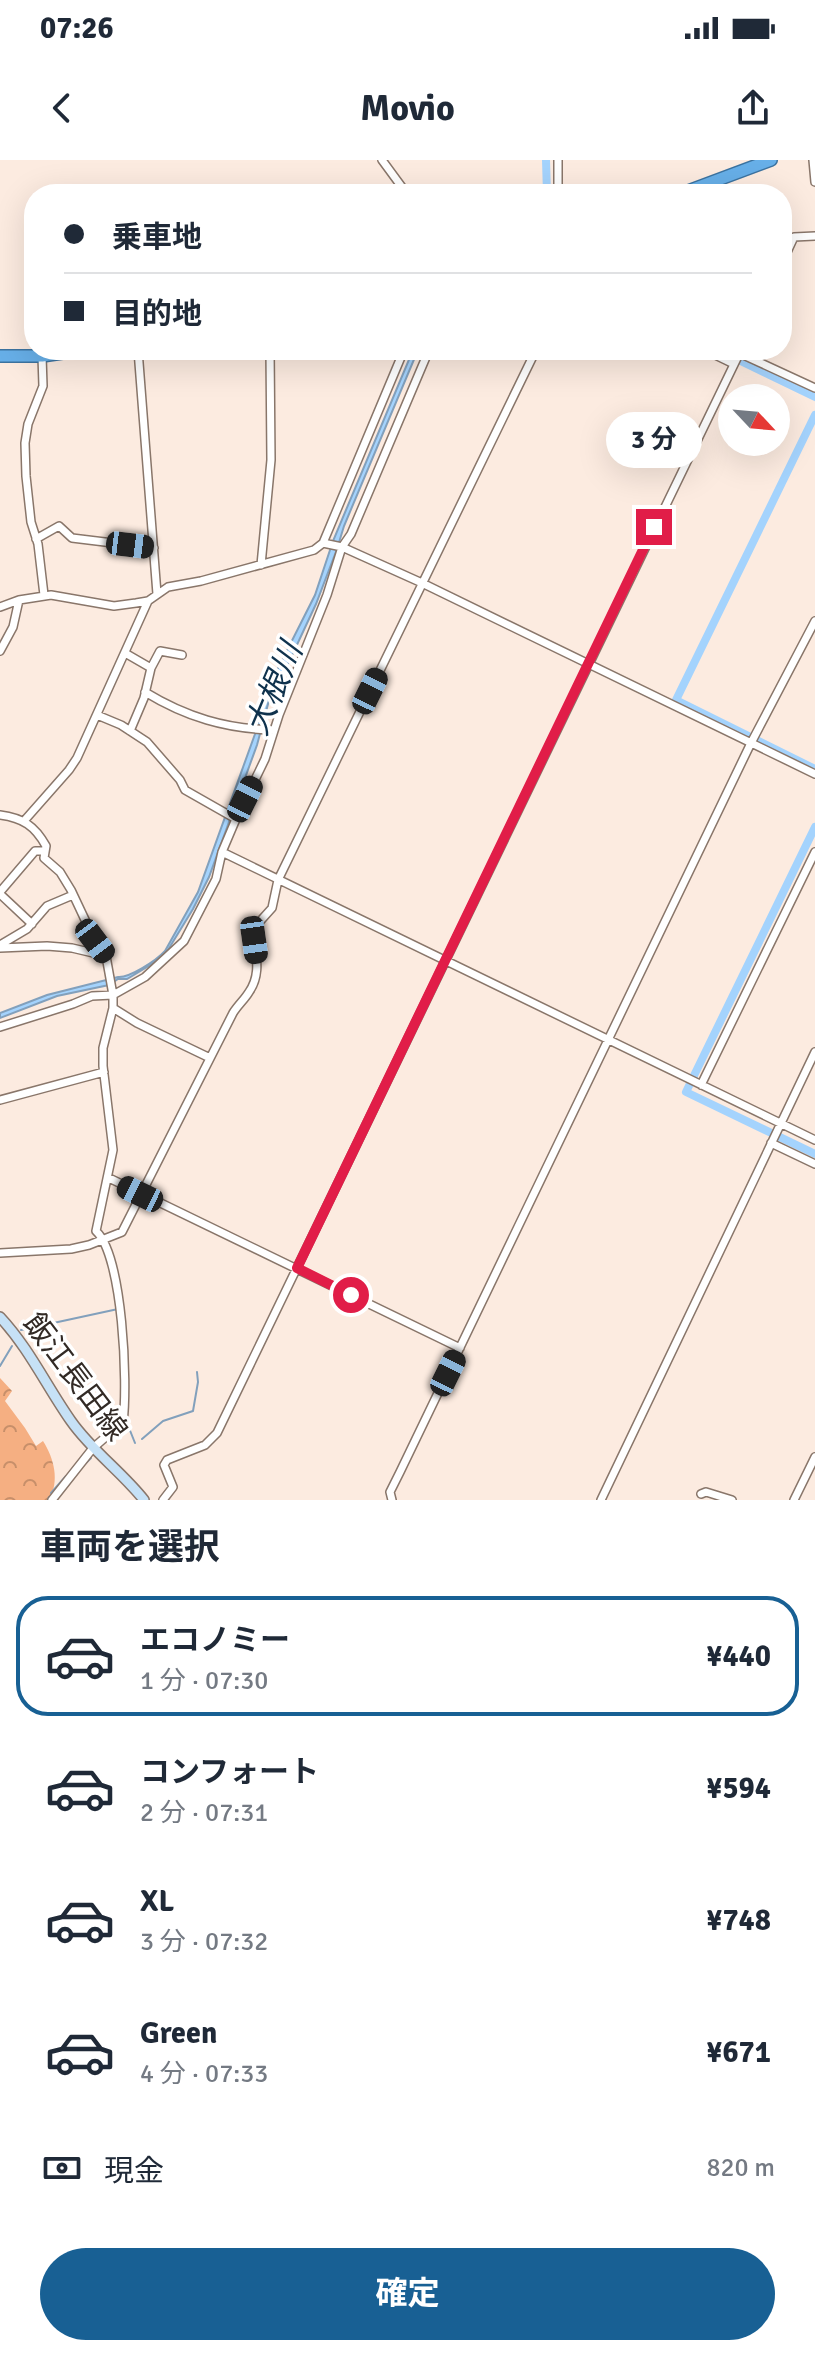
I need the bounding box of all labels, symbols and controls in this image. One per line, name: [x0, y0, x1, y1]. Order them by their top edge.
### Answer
text: 07:26: [40, 10, 114, 47]
icon: back: [40, 86, 84, 130]
text: Movio: [360, 86, 455, 131]
icon: share: [731, 86, 775, 130]
text: 乗車地: [112, 219, 202, 256]
text: 目的地: [112, 296, 202, 333]
north arrow: [718, 384, 790, 456]
map controls: [718, 384, 790, 456]
callout: 3 分: [606, 411, 702, 467]
text: 3 分: [631, 424, 677, 456]
route end: [636, 509, 672, 545]
car: [105, 530, 155, 560]
water label: 大根川: [237, 634, 312, 741]
car: [349, 664, 391, 718]
car: [224, 772, 266, 826]
car: [71, 915, 119, 967]
car: [239, 915, 269, 965]
car: [113, 1173, 167, 1215]
route start: [333, 1277, 369, 1313]
street label: 飯江長田線: [15, 1306, 135, 1448]
car: [427, 1346, 469, 1400]
text: 車両を選択: [40, 1525, 220, 1570]
icon: car: [44, 1620, 116, 1692]
text: エコノミー: [140, 1622, 290, 1659]
text: ¥440: [706, 1638, 771, 1675]
text: 1 分 · 07:30: [140, 1665, 268, 1697]
icon: car: [44, 1752, 116, 1824]
text: コンフォート: [140, 1754, 319, 1791]
text: ¥594: [706, 1770, 771, 1807]
text: 2 分 · 07:31: [140, 1797, 268, 1829]
text: XL: [140, 1883, 174, 1920]
icon: car: [44, 1884, 116, 1956]
text: ¥748: [706, 1902, 771, 1939]
text: 3 分 · 07:32: [140, 1926, 268, 1958]
text: Green: [140, 2015, 217, 2052]
icon: car: [44, 2016, 116, 2088]
text: ¥671: [706, 2034, 771, 2071]
text: 4 分 · 07:33: [140, 2058, 268, 2090]
icon: cash: [40, 2146, 84, 2190]
text: 820 m: [706, 2152, 775, 2184]
text: 現金: [104, 2153, 164, 2190]
button: 確定: [40, 2248, 775, 2340]

